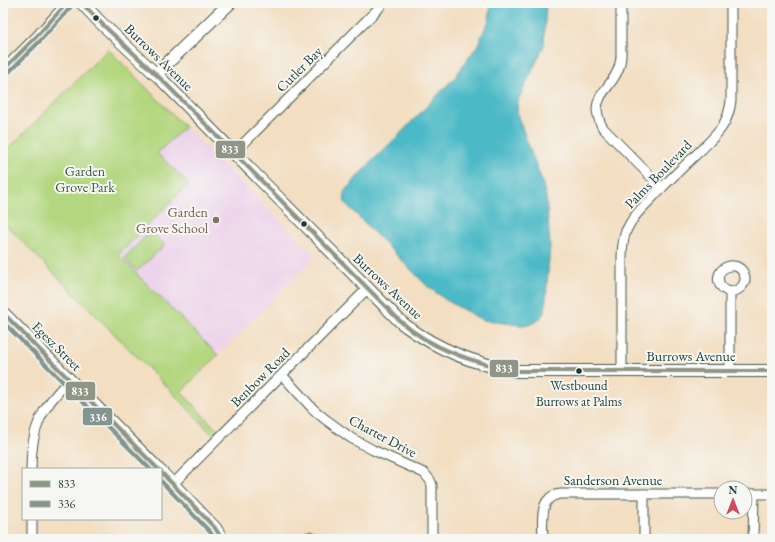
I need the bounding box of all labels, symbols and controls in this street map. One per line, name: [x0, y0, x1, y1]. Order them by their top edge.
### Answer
unlabelled marker: [91, 13, 101, 23]
street label: Burrows Avenue: [121, 20, 198, 95]
street label: Cutler Bay: [272, 42, 326, 96]
street label: Palms Boulevard: [621, 135, 696, 212]
line badge: 833: [215, 140, 246, 159]
text: 833: [221, 142, 239, 156]
park label: Garden Grove Park: [55, 162, 115, 196]
place label: Garden Grove School: [136, 203, 209, 237]
marker: Garden Grove School: [211, 215, 221, 225]
unlabelled marker: [299, 219, 309, 229]
street label: Burrows Avenue: [349, 249, 427, 323]
street label: Egesz Street: [28, 317, 86, 375]
street label: Benbow Road: [227, 343, 294, 410]
street label: Burrows Avenue: [647, 347, 736, 365]
line badge: 833: [489, 359, 519, 378]
text: 833: [495, 361, 513, 375]
marker: Westbound Burrows at Palms: [574, 366, 584, 376]
place label: Westbound Burrows at Palms: [536, 377, 622, 410]
line badge: 833: [65, 381, 96, 401]
text: 833: [71, 384, 89, 398]
line badge: 336: [82, 407, 113, 426]
text: 336: [89, 410, 107, 424]
street label: Charter Drive: [346, 411, 421, 462]
legend: [22, 468, 162, 520]
street label: Sanderson Avenue: [564, 471, 663, 489]
text: 833: [58, 476, 76, 492]
north arrow: [713, 480, 753, 520]
text: N: [729, 483, 738, 497]
text: 336: [58, 496, 76, 512]

